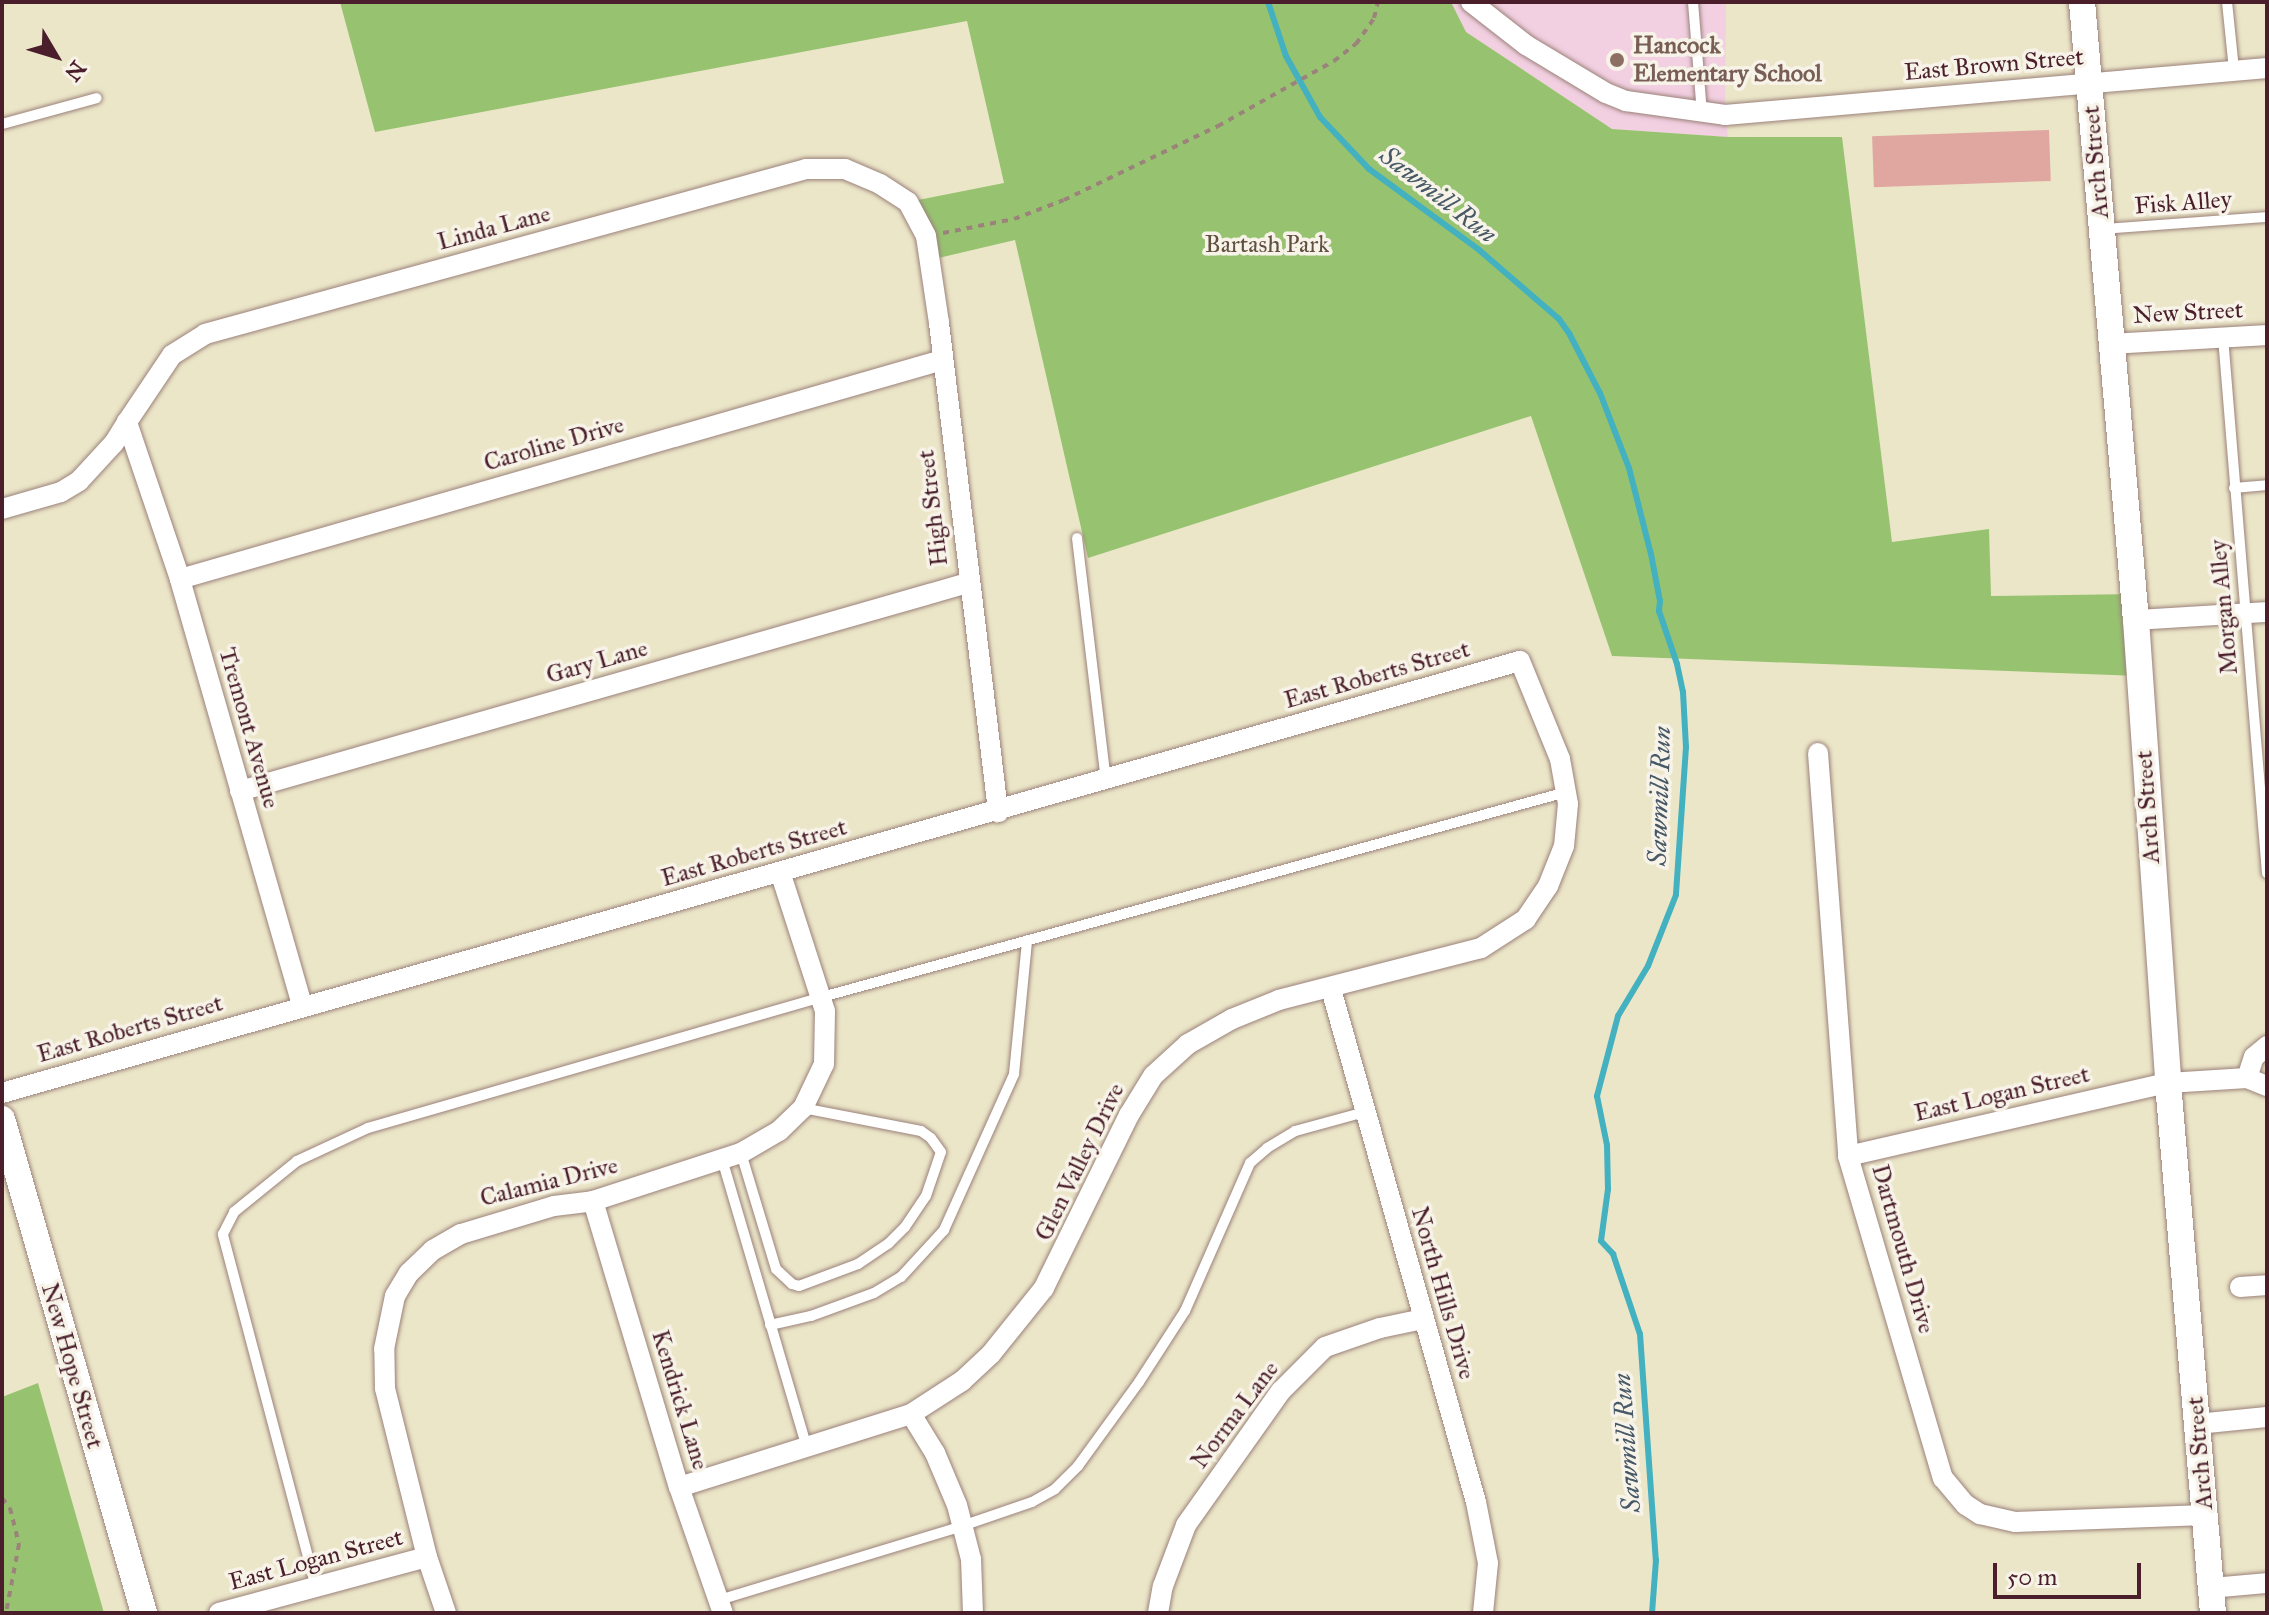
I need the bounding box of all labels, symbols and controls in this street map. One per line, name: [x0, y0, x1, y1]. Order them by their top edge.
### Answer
north arrow: [16, 16, 96, 96]
place label: Hancock Elementary School: [1633, 32, 1822, 88]
street label: East Brown Street: [1903, 43, 2085, 87]
marker: Hancock Elementary School: [1608, 51, 1626, 69]
text: N: [59, 55, 92, 87]
street label: Arch Street: [2077, 104, 2115, 220]
water label: Sawmill Run: [1373, 140, 1503, 250]
street label: Fisk Alley: [2133, 185, 2233, 221]
street label: Linda Lane: [434, 199, 554, 257]
park label: Bartash Park: [1205, 231, 1329, 259]
street label: New Street: [2132, 296, 2244, 330]
street label: Caroline Drive: [481, 410, 627, 478]
street label: High Street: [912, 448, 954, 568]
street label: Morgan Alley: [2204, 538, 2244, 676]
street label: Gary Lane: [543, 634, 651, 690]
street label: East Roberts Street: [1281, 635, 1473, 715]
street label: Tremont Avenue: [212, 644, 286, 812]
water label: Sawmill Run: [1642, 726, 1678, 866]
street label: Arch Street: [2130, 749, 2166, 865]
street label: East Roberts Street: [658, 813, 850, 893]
street label: East Roberts Street: [34, 989, 226, 1069]
street label: East Logan Street: [1912, 1060, 2092, 1128]
street label: Glen Valley Drive: [1029, 1079, 1131, 1245]
street label: Calamia Drive: [477, 1151, 621, 1213]
street label: Dartmouth Drive: [1865, 1161, 1941, 1337]
street label: North Hills Drive: [1405, 1204, 1481, 1382]
street label: New Hope Street: [35, 1280, 109, 1452]
street label: Kendrick Lane: [645, 1327, 715, 1473]
street label: Norma Lane: [1185, 1355, 1285, 1475]
water label: Sawmill Run: [1607, 1372, 1647, 1514]
street label: Arch Street: [2181, 1395, 2219, 1511]
street label: East Logan Street: [226, 1523, 406, 1597]
scale bar: [1997, 1547, 2145, 1597]
text: 50 m: [2007, 1562, 2057, 1592]

